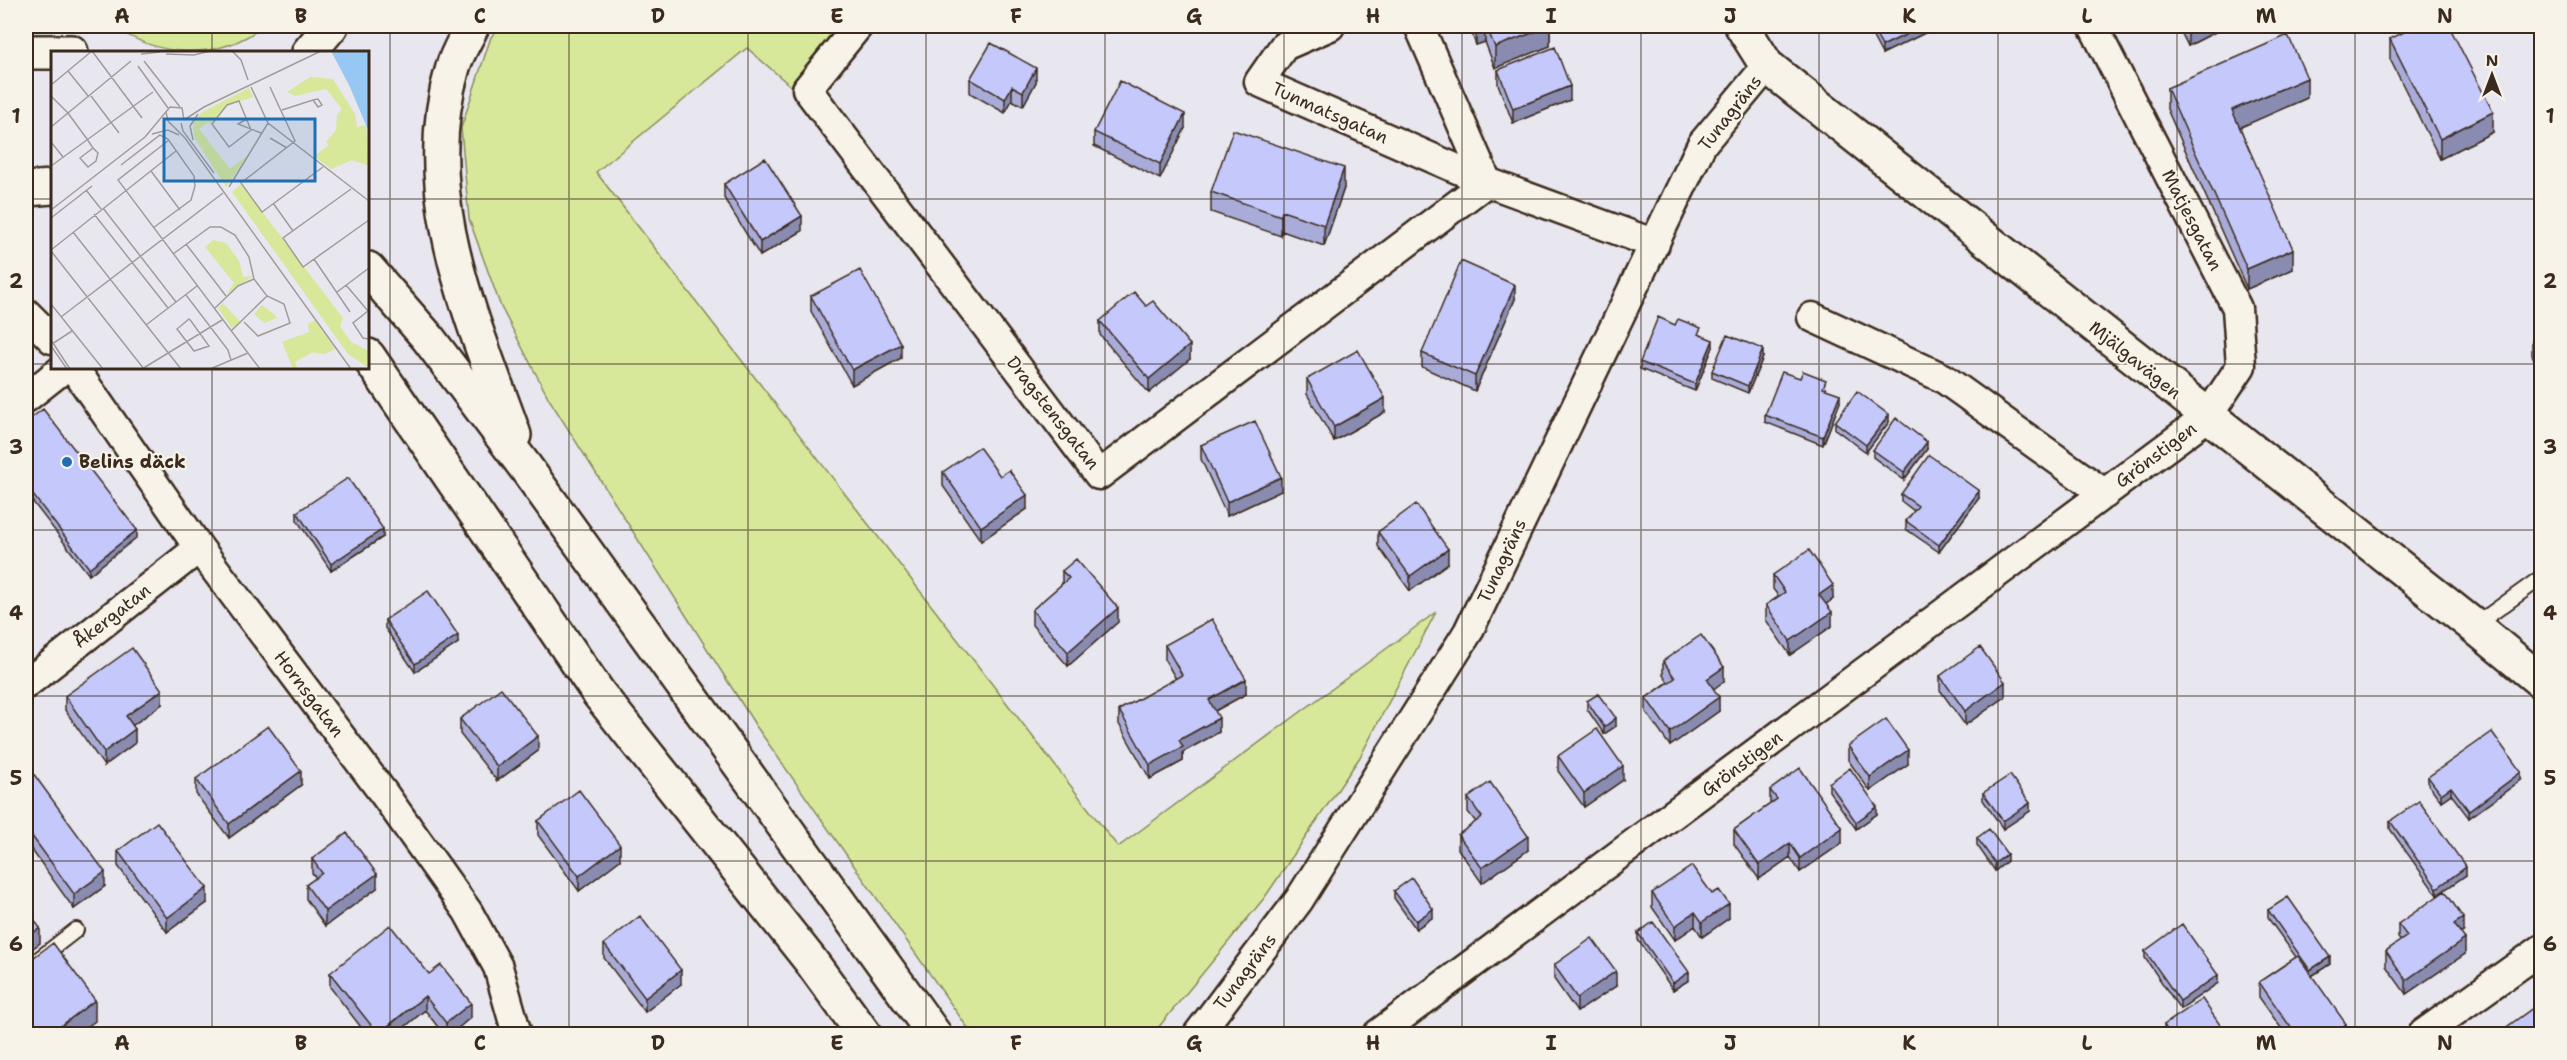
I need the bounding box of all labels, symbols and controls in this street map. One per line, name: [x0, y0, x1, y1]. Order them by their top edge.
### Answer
text: A: [114, 3, 130, 29]
text: B: [295, 3, 307, 29]
text: C: [474, 3, 486, 29]
text: D: [651, 3, 665, 29]
text: E: [830, 3, 844, 29]
text: F: [1010, 3, 1022, 29]
text: G: [1186, 3, 1202, 29]
text: H: [1366, 3, 1380, 29]
text: I: [1545, 3, 1557, 29]
text: J: [1724, 3, 1737, 29]
text: K: [1902, 3, 1916, 29]
text: L: [2082, 3, 2093, 29]
text: M: [2256, 3, 2277, 29]
text: N: [2437, 3, 2453, 29]
north arrow: [2462, 45, 2522, 105]
text: N: [2486, 50, 2498, 71]
inset map: [51, 51, 369, 369]
street label: Tunagräns: [1693, 70, 1767, 156]
street label: Tunmatsgatan: [1268, 77, 1392, 149]
text: 1: [11, 103, 21, 129]
text: 1: [2545, 103, 2555, 129]
street label: Matjesgatan: [2156, 165, 2228, 275]
text: 2: [9, 268, 23, 294]
text: 2: [2543, 268, 2557, 294]
street label: Mjälgavägen: [2084, 315, 2186, 405]
street label: Dragstensgatan: [1001, 351, 1105, 475]
street label: Grönstigen: [2111, 417, 2201, 493]
text: 3: [9, 434, 23, 460]
text: 3: [2543, 434, 2557, 460]
place label: Belins däck: [79, 450, 186, 474]
marker: Belins däck: [60, 455, 74, 469]
street label: Tunagräns: [1472, 515, 1532, 607]
street label: Åkergatan: [68, 578, 156, 654]
text: 4: [9, 600, 23, 626]
text: 4: [2543, 600, 2557, 626]
street label: Hornsgatan: [269, 646, 349, 742]
street label: Grönstigen: [1697, 726, 1787, 802]
text: 5: [10, 765, 22, 791]
text: 5: [2544, 765, 2556, 791]
street label: Tunagräns: [1208, 929, 1282, 1015]
text: 6: [9, 931, 23, 957]
text: 6: [2543, 931, 2557, 957]
text: A: [114, 1030, 130, 1056]
text: B: [295, 1030, 307, 1056]
text: C: [474, 1030, 486, 1056]
text: D: [651, 1030, 665, 1056]
text: E: [830, 1030, 844, 1056]
text: F: [1010, 1030, 1022, 1056]
text: G: [1186, 1030, 1202, 1056]
text: H: [1366, 1030, 1380, 1056]
text: I: [1545, 1030, 1557, 1056]
text: J: [1724, 1030, 1737, 1056]
text: K: [1902, 1030, 1916, 1056]
text: L: [2082, 1030, 2093, 1056]
text: M: [2256, 1030, 2277, 1056]
text: N: [2437, 1030, 2453, 1056]

